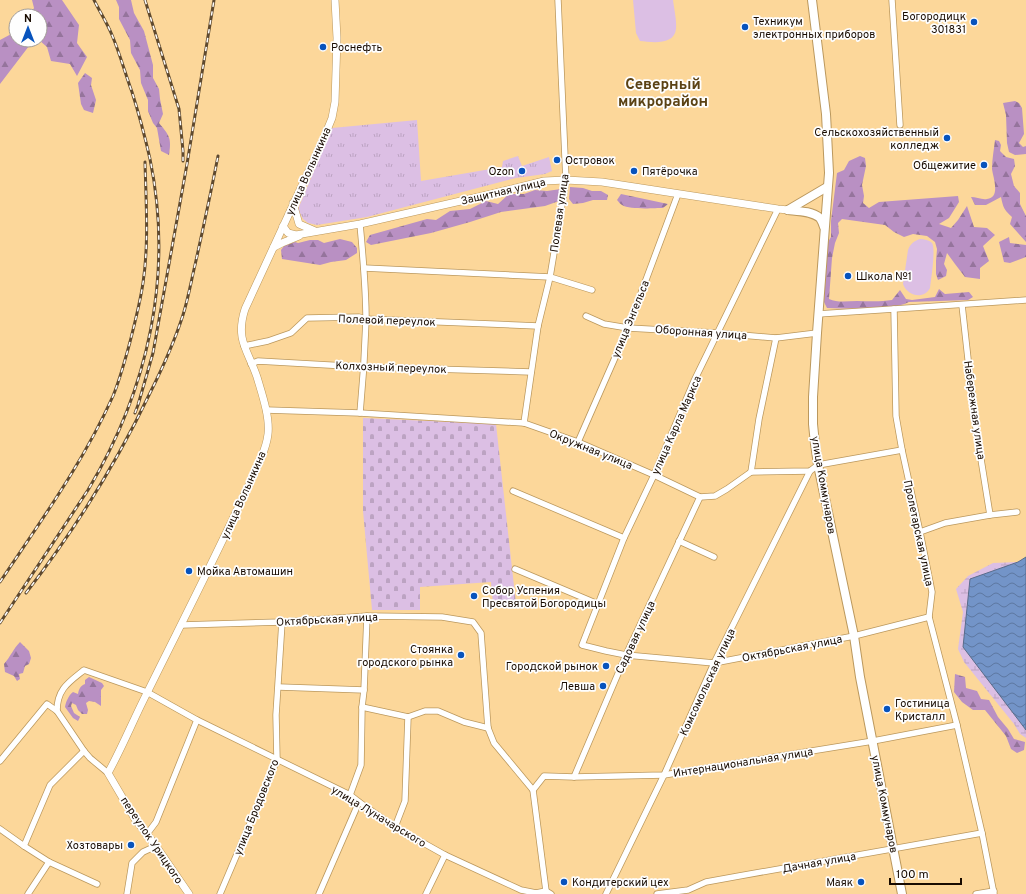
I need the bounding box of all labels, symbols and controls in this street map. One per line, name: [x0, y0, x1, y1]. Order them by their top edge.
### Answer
north arrow: [8, 8, 48, 48]
place label: Богородицк 301831: [902, 10, 966, 37]
text: N: [24, 12, 32, 26]
place label: Техникум электронных приборов: [753, 15, 875, 42]
marker: Богородицк 301831: [969, 17, 979, 27]
marker: Техникум электронных приборов: [740, 22, 750, 32]
place label: Роснефть: [331, 41, 382, 55]
marker: Роснефть: [318, 42, 328, 52]
district label: Северный микрорайон: [618, 76, 708, 112]
street label: улица Волынкина: [283, 125, 335, 218]
place label: Сельскохозяйственный колледж: [814, 126, 939, 153]
marker: Сельскохозяйственный колледж: [942, 133, 952, 143]
place label: Островок: [565, 154, 615, 168]
marker: Островок: [552, 155, 562, 165]
place label: Общежитие: [913, 159, 976, 173]
marker: Общежитие: [979, 160, 989, 170]
place label: Ozon: [488, 165, 514, 179]
place label: Пятёрочка: [642, 165, 698, 179]
marker: Ozon: [517, 166, 527, 176]
marker: Пятёрочка: [629, 166, 639, 176]
street label: Полевая улица: [548, 173, 572, 253]
street label: Защитная улица: [459, 175, 547, 209]
place label: Школа №1: [856, 270, 912, 284]
marker: Школа №1: [843, 271, 853, 281]
street label: улица Энгельса: [609, 278, 653, 360]
street label: Полевой переулок: [338, 312, 436, 330]
street label: Оборонная улица: [654, 323, 748, 343]
street label: Колхозный переулок: [335, 359, 447, 377]
street label: Набережная улица: [960, 360, 988, 461]
street label: улица Карла Маркса: [649, 374, 705, 477]
street label: Окружная улица: [547, 427, 635, 473]
street label: улица Коммунаров: [807, 435, 839, 535]
street label: улица Волынкина: [218, 449, 270, 542]
street label: Пролетарская улица: [900, 479, 936, 588]
place label: Мойка Автомашин: [197, 565, 293, 579]
marker: Мойка Автомашин: [184, 566, 194, 576]
place label: Собор Успения Пресвятой Богородицы: [482, 584, 606, 611]
marker: Собор Успения Пресвятой Богородицы: [469, 591, 479, 601]
street label: Садовая улица: [613, 598, 659, 676]
street label: Октябрьская улица: [276, 610, 379, 630]
street label: Комсомольская улица: [677, 626, 739, 738]
street label: Октябрьская улица: [741, 632, 844, 666]
place label: Cтоянка городского рынка: [357, 643, 453, 670]
marker: Cтоянка городского рынка: [456, 650, 466, 660]
place label: Городской рынок: [506, 660, 598, 674]
marker: Городской рынок: [601, 661, 611, 671]
place label: Левша: [560, 680, 595, 694]
marker: Левша: [598, 681, 608, 691]
place label: Гостиница Кристалл: [895, 697, 950, 724]
marker: Гостиница Кристалл: [882, 704, 892, 714]
street label: Интернациональная улица: [672, 745, 814, 781]
street label: улица Коммунаров: [868, 754, 900, 854]
street label: улица Бродовского: [231, 757, 283, 857]
street label: улица Луначарского: [328, 783, 429, 851]
street label: переулок Урицкого: [117, 794, 185, 887]
place label: Хозтовары: [67, 839, 123, 853]
marker: Хозтовары: [126, 840, 136, 850]
street label: Дачная улица: [781, 850, 857, 876]
scale bar: [890, 860, 961, 886]
text: 100 m: [896, 867, 929, 883]
place label: Кондитерский цех: [572, 876, 669, 890]
place label: Маяк: [826, 876, 853, 890]
marker: Кондитерский цех: [559, 877, 569, 887]
marker: Маяк: [856, 877, 866, 887]

